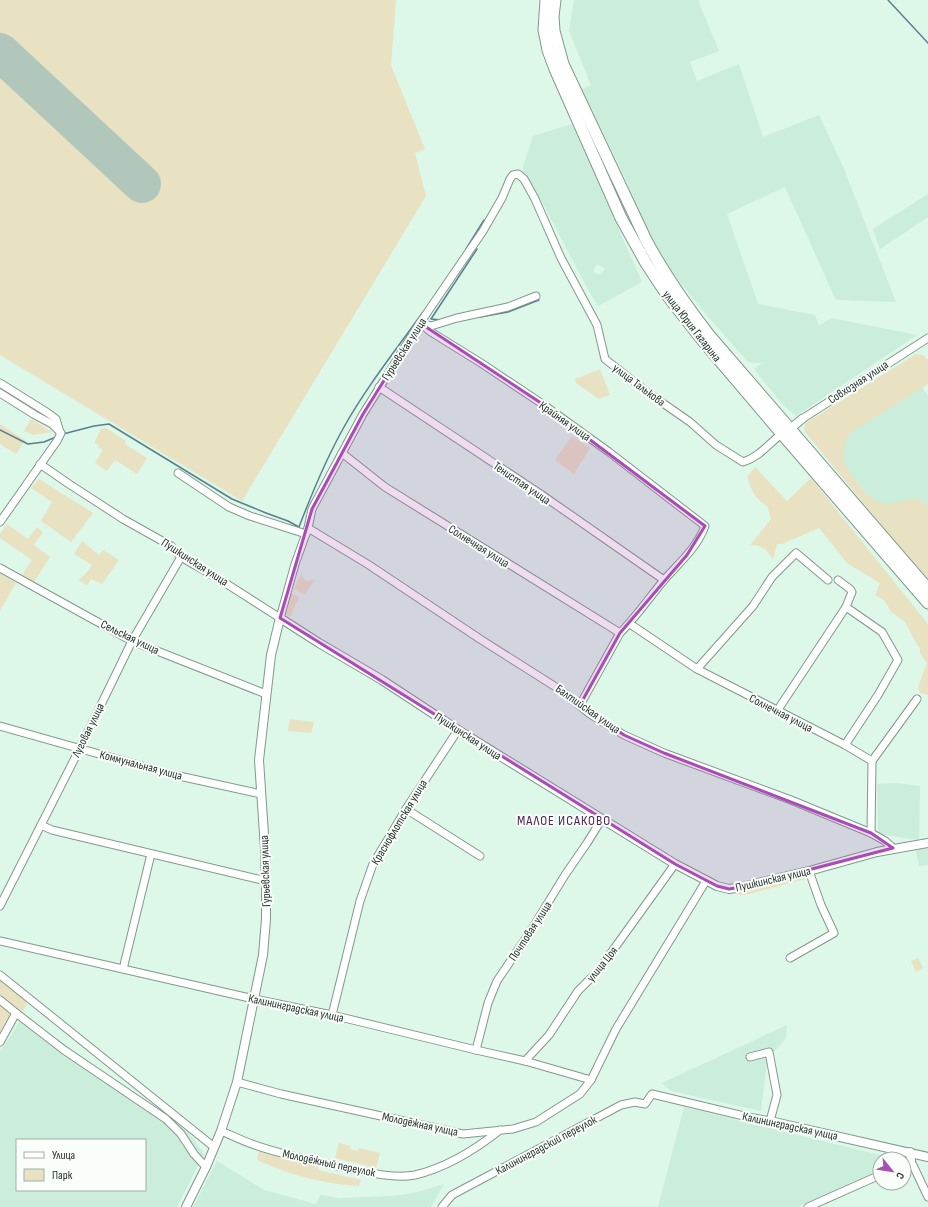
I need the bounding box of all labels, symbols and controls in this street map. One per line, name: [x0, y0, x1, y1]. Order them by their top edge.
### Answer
street label: улица Юрия Гагарина: [659, 287, 724, 365]
street label: Гурьевская улица: [379, 315, 430, 383]
street label: Совхозная улица: [825, 357, 892, 407]
street label: улица Талькова: [609, 361, 668, 410]
street label: Крайняя улица: [536, 398, 594, 445]
street label: Тенистая улица: [490, 459, 554, 508]
street label: Солнечная улица: [445, 522, 512, 571]
street label: Пушкинская улица: [158, 535, 231, 590]
street label: Сельская улица: [98, 617, 162, 658]
street label: Балтийская улица: [552, 682, 623, 737]
street label: Солнечная улица: [747, 691, 815, 736]
street label: Луговая улица: [68, 700, 108, 761]
street label: Пушкинская улица: [431, 709, 504, 764]
street label: Коммунальная улица: [98, 747, 184, 784]
street label: Краснофлотская улица: [368, 777, 431, 868]
district label: МАЛОЕ ИСАКОВО: [517, 812, 611, 829]
street label: Гурьевская улица: [257, 835, 274, 907]
street label: Пушкинская улица: [734, 863, 813, 895]
street label: Почтовая улица: [506, 898, 555, 964]
street label: улица Цоя: [584, 943, 621, 985]
street label: Калининградская улица: [247, 991, 345, 1026]
street label: Молодёжная улица: [381, 1109, 460, 1140]
street label: Калининградская улица: [741, 1109, 839, 1144]
street label: Калининградский переулок: [493, 1112, 600, 1178]
legend: [16, 1139, 146, 1191]
street label: Молодёжный переулок: [281, 1146, 377, 1181]
text: Улица: [52, 1148, 76, 1163]
north arrow: [872, 1151, 912, 1191]
text: Парк: [52, 1168, 73, 1183]
text: С: [893, 1170, 907, 1182]

